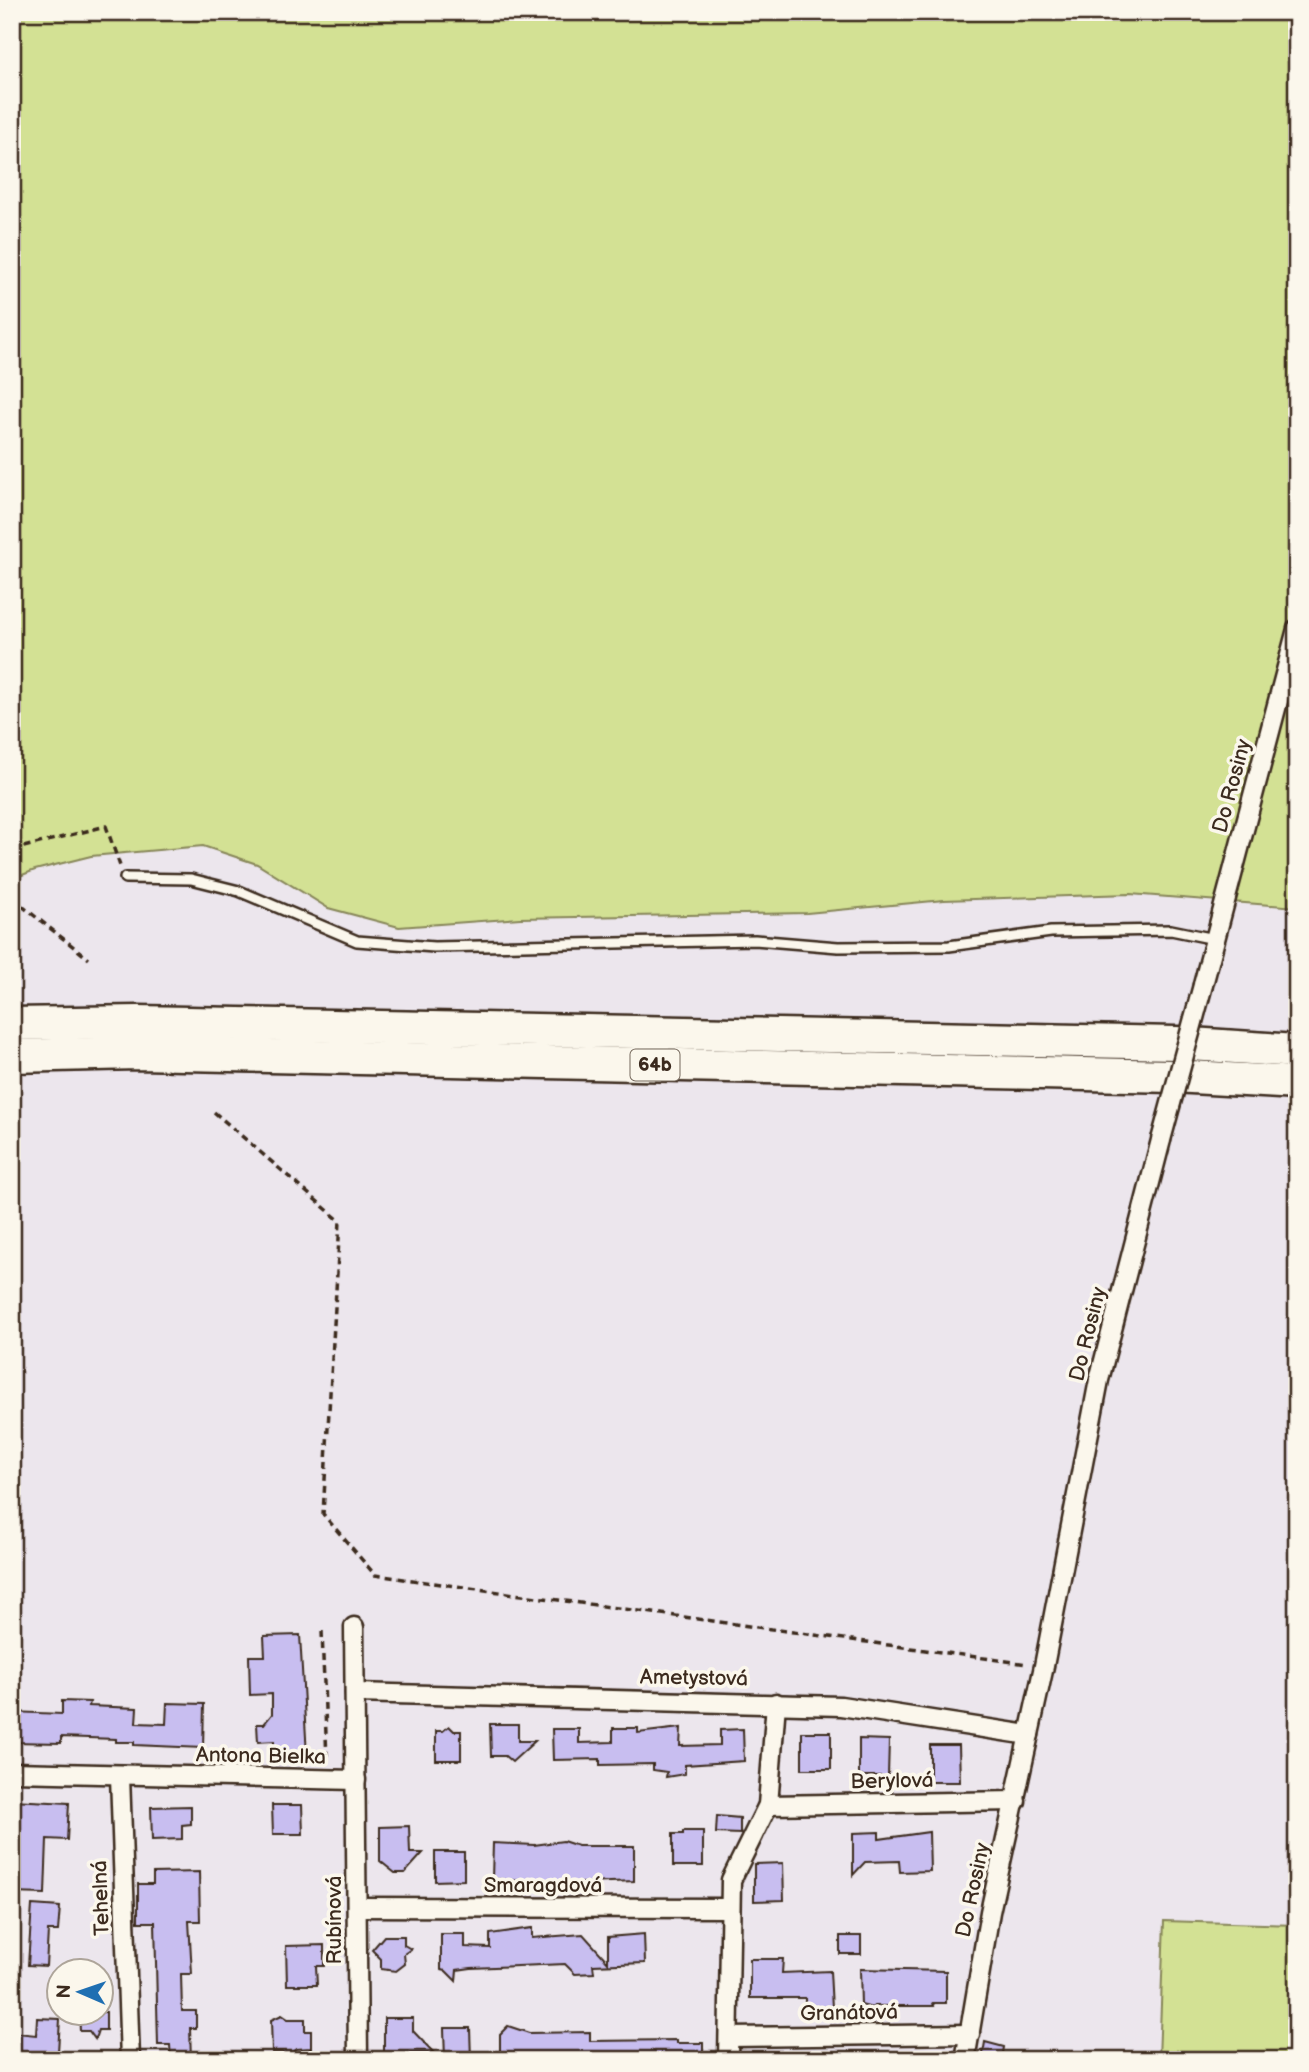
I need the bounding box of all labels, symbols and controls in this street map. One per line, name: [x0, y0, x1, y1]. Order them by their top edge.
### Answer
street label: Do Rosiny: [1207, 736, 1257, 836]
road number: 64b: [630, 1050, 680, 1080]
street label: Do Rosiny: [1064, 1284, 1112, 1384]
street label: Ametystová: [640, 1665, 748, 1691]
street label: Antona Bielka: [196, 1742, 326, 1770]
street label: Berylová: [850, 1768, 934, 1794]
street label: Do Rosiny: [951, 1840, 995, 1940]
street label: Tehelná: [87, 1860, 115, 1936]
street label: Smaragdová: [484, 1873, 602, 1898]
street label: Rubínová: [322, 1876, 347, 1964]
north arrow: [46, 1956, 116, 2026]
text: N: [53, 1984, 76, 1999]
street label: Granátová: [800, 2000, 898, 2026]

